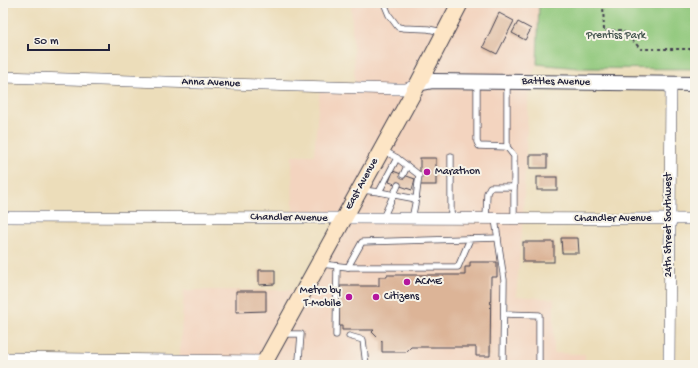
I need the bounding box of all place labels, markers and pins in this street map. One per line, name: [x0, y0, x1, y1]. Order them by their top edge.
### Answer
place label: Marathon: [435, 166, 481, 178]
marker: Marathon: [422, 167, 432, 177]
place label: ACME: [415, 276, 443, 288]
marker: ACME: [402, 277, 412, 287]
place label: Metro by T-Mobile: [300, 285, 342, 310]
place label: Citizens: [384, 291, 420, 303]
marker: Metro by T-Mobile: [344, 292, 354, 302]
marker: Citizens: [371, 292, 381, 302]

